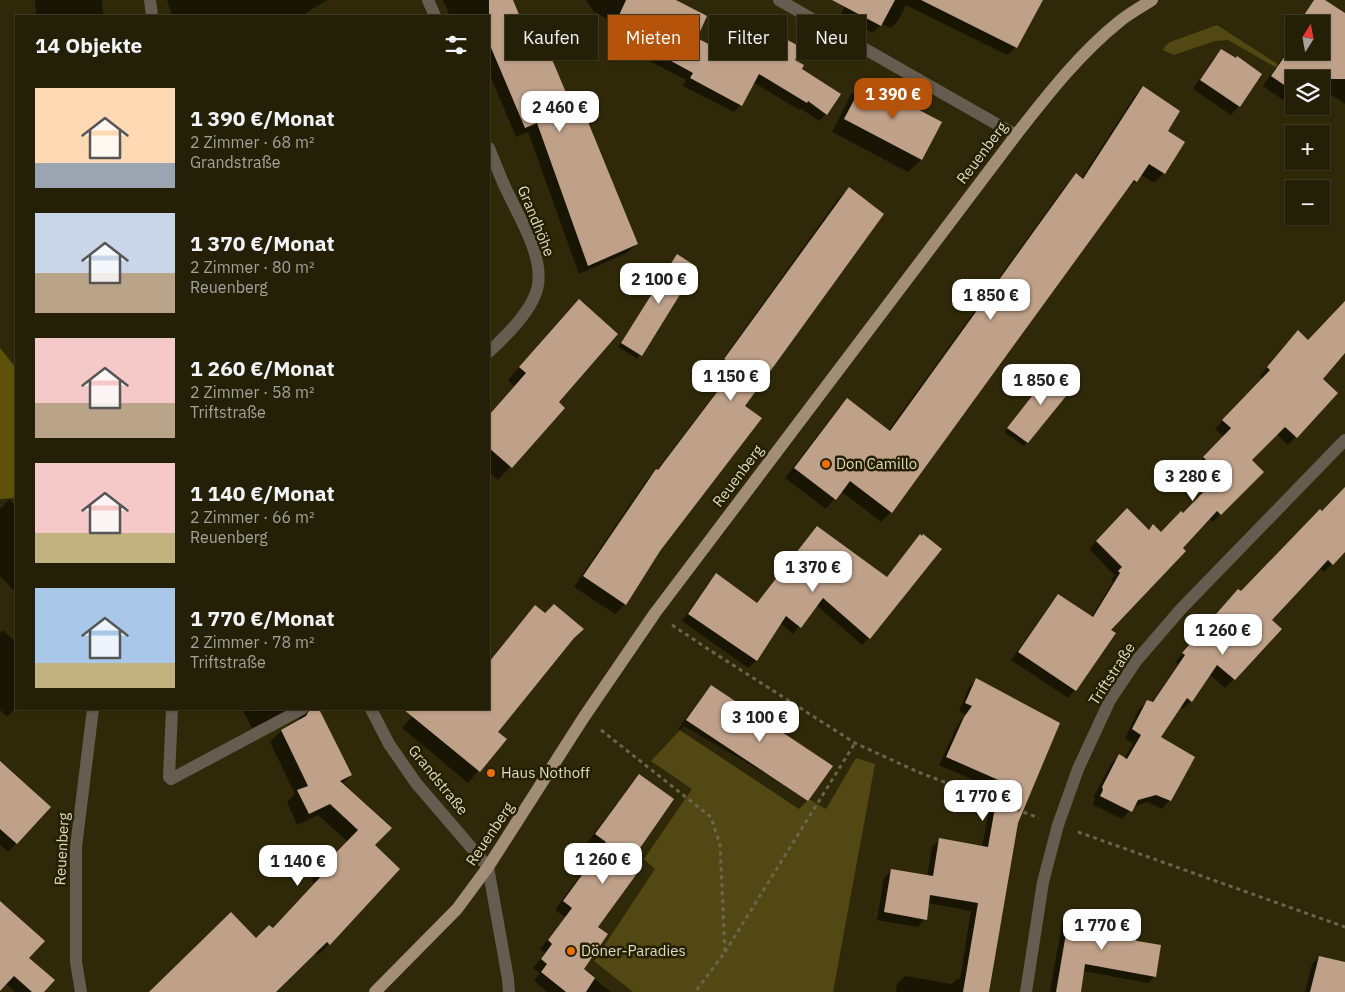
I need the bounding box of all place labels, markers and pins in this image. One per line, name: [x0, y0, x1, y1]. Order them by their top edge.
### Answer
pin: 1 390 €: [847, 78, 939, 120]
pin: 2 460 €: [514, 90, 606, 133]
pin: 2 100 €: [613, 262, 705, 305]
pin: 1 850 €: [945, 278, 1037, 321]
pin: 1 150 €: [685, 360, 777, 402]
pin: 1 850 €: [995, 364, 1087, 406]
place label: Don Camillo: [836, 454, 917, 473]
marker: Don Camillo: [820, 458, 832, 470]
pin: 3 280 €: [1147, 460, 1239, 502]
pin: 1 370 €: [767, 550, 859, 593]
pin: 1 260 €: [1177, 614, 1269, 656]
pin: 3 100 €: [714, 700, 806, 743]
place label: Haus Nothoff: [501, 763, 590, 782]
marker: Haus Nothoff: [485, 767, 497, 779]
pin: 1 770 €: [937, 780, 1029, 822]
pin: 1 260 €: [557, 842, 649, 885]
pin: 1 140 €: [252, 844, 344, 887]
pin: 1 770 €: [1056, 908, 1148, 951]
place label: Döner-Paradies: [581, 941, 686, 960]
marker: Döner-Paradies: [565, 945, 577, 957]

